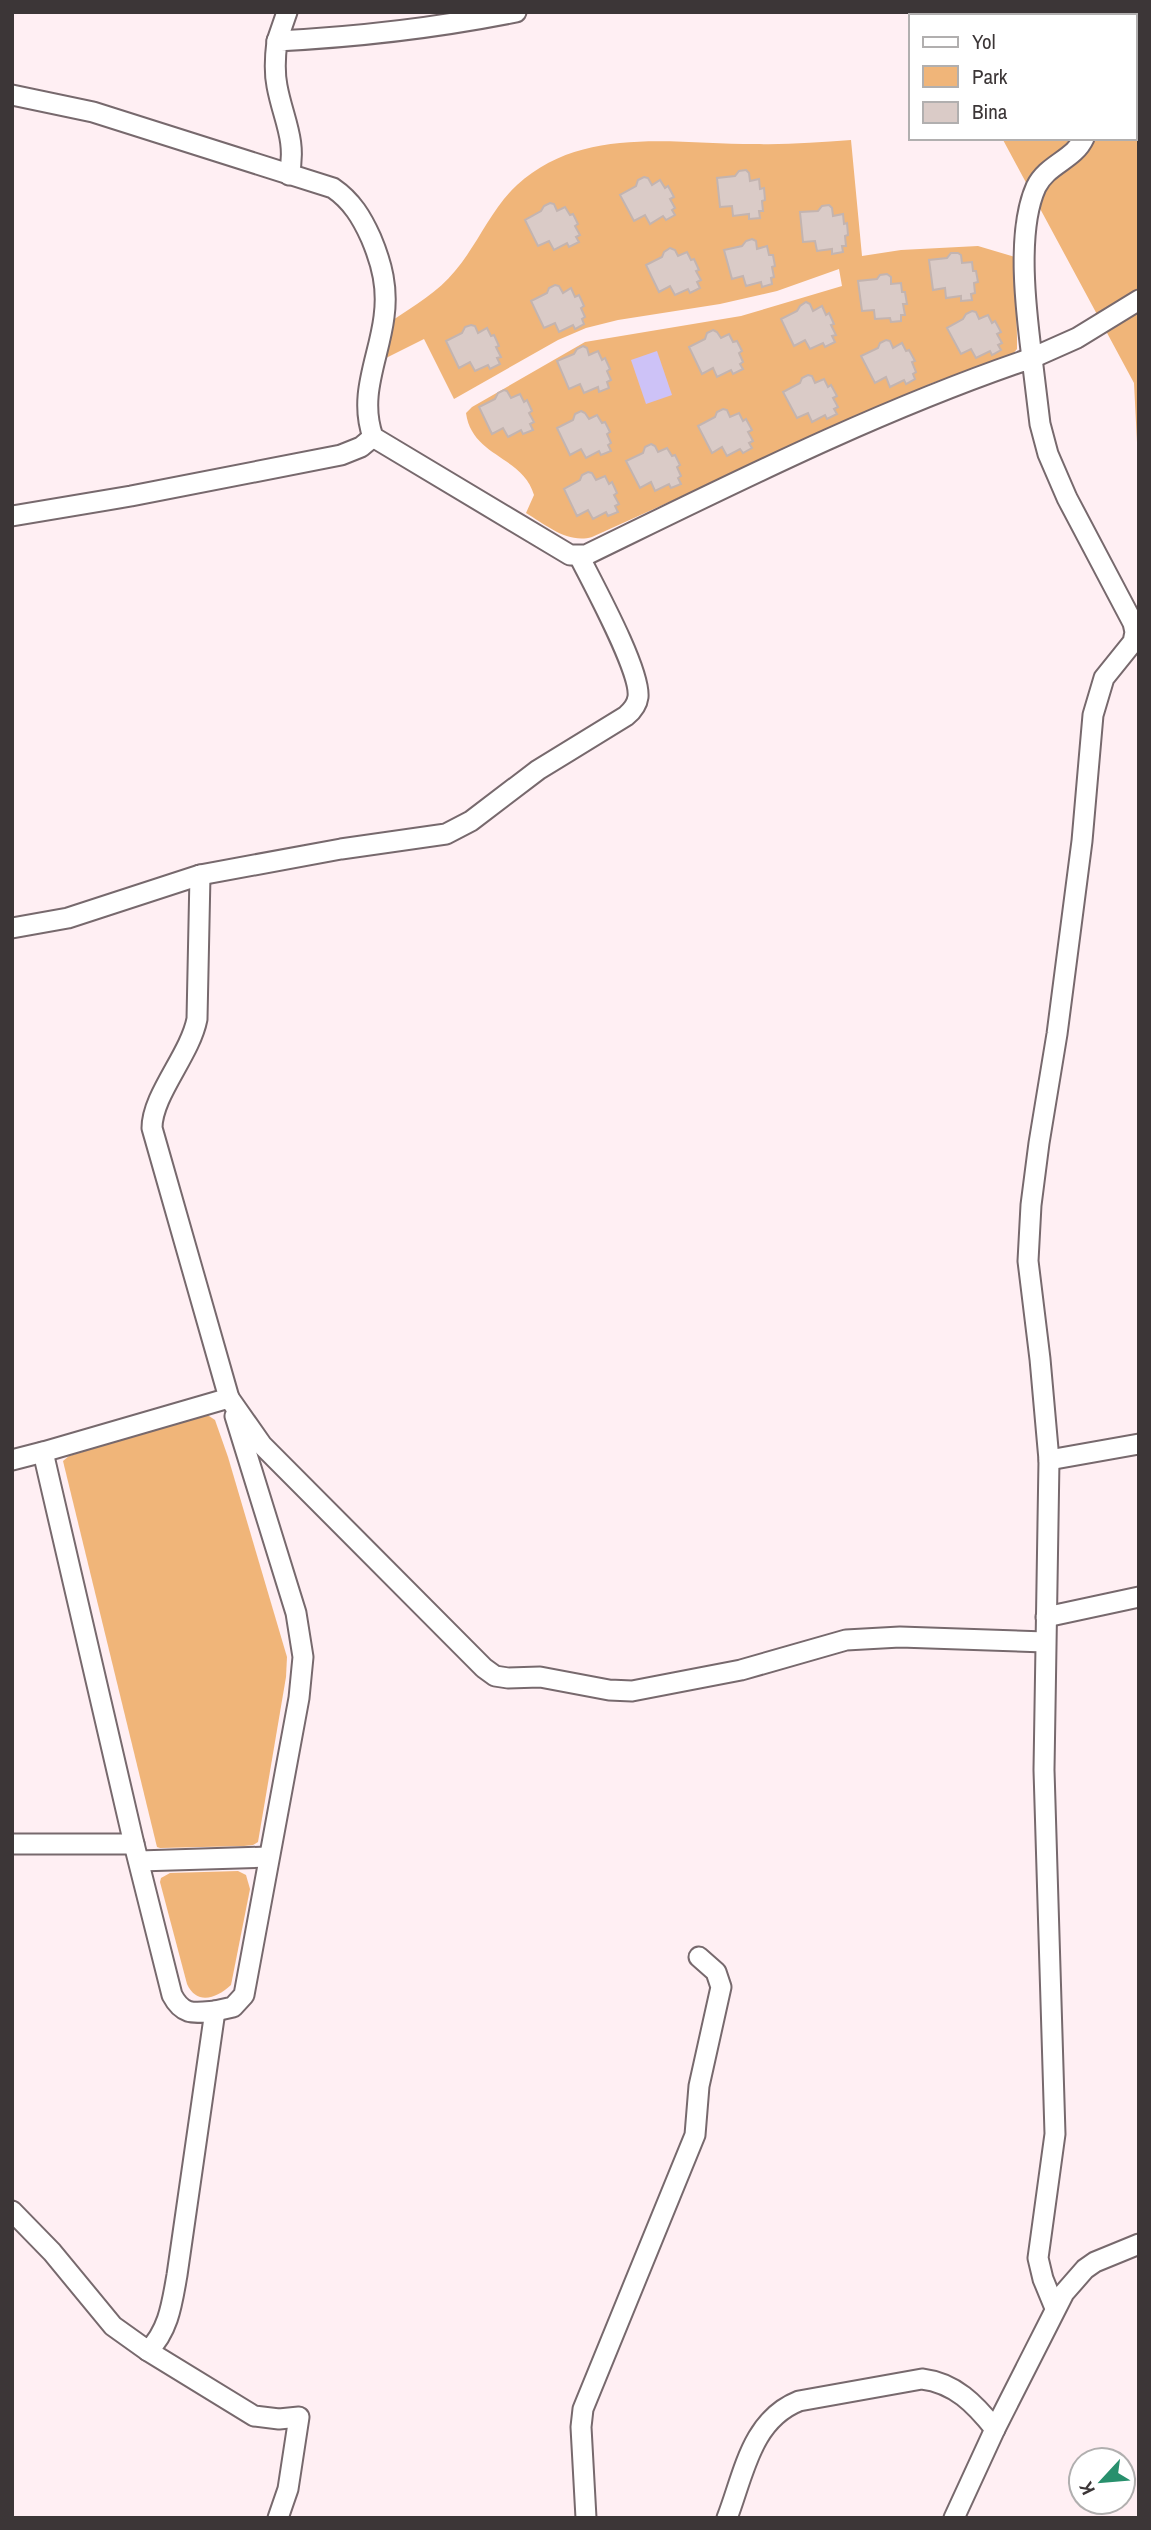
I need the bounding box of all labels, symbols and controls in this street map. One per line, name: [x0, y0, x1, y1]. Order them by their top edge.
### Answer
legend: [909, 14, 1137, 140]
text: Yol: [972, 27, 996, 56]
text: Park: [972, 62, 1008, 91]
text: Bina: [972, 97, 1008, 126]
north arrow: [1067, 2446, 1137, 2516]
text: K: [1072, 2477, 1101, 2499]

